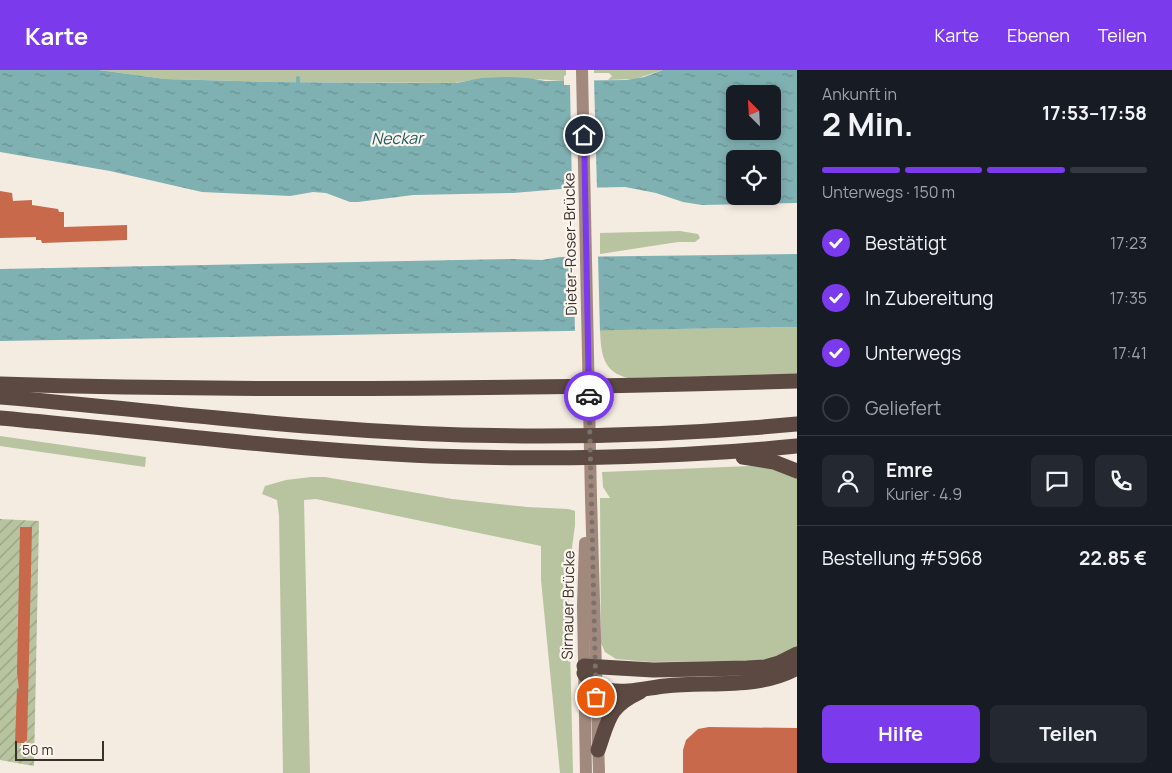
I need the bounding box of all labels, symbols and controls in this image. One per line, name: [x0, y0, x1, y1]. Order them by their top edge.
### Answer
text: Karte: [25, 19, 88, 52]
text: Karte: [935, 23, 979, 47]
text: Ebenen: [1007, 23, 1070, 47]
text: Teilen: [1098, 23, 1147, 47]
text: Ankunft in: [822, 83, 897, 105]
north arrow: [726, 85, 781, 140]
map controls: [726, 85, 781, 205]
text: 17:53–17:58: [1042, 100, 1147, 126]
text: 2 Min.: [822, 102, 914, 146]
pin: [563, 114, 605, 156]
icon: home: [570, 121, 598, 149]
water label: Neckar: [371, 127, 425, 149]
button: locate: [726, 150, 781, 205]
street label: Dieter-Roser-Brücke: [558, 172, 582, 316]
text: Unterwegs · 150 m: [822, 181, 955, 203]
icon: check: [822, 229, 850, 257]
text: Bestätigt: [865, 230, 947, 256]
text: 17:23: [1110, 232, 1147, 254]
icon: check: [822, 284, 850, 312]
text: In Zubereitung: [865, 285, 993, 311]
text: 17:35: [1110, 287, 1147, 309]
icon: check: [822, 339, 850, 367]
text: Unterwegs: [865, 340, 961, 366]
text: 17:41: [1112, 342, 1147, 364]
courier: [564, 371, 614, 421]
icon: car: [575, 382, 603, 410]
text: Geliefert: [865, 395, 941, 421]
button: person: [822, 455, 874, 507]
button: chat: [1031, 455, 1083, 507]
button: phone: [1095, 455, 1147, 507]
text: Emre: [886, 457, 933, 483]
text: Kurier · 4.9: [886, 483, 962, 505]
text: Bestellung #5968: [822, 545, 983, 571]
text: 22.85 €: [1079, 545, 1147, 571]
street label: Sirnauer Brücke: [557, 550, 579, 660]
pin: [575, 676, 617, 718]
icon: bag: [582, 683, 610, 711]
button: Hilfe: [822, 705, 980, 763]
button: Teilen: [990, 705, 1147, 763]
scale bar: [15, 738, 104, 761]
text: 50 m: [22, 740, 53, 759]

